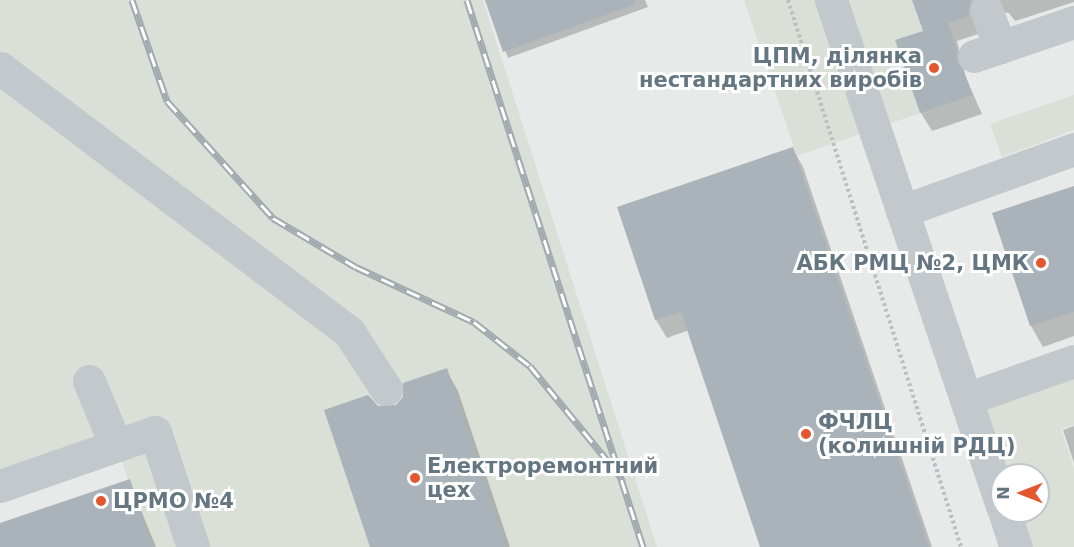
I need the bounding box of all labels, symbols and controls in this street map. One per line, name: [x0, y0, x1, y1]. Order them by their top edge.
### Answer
place label: ЦПМ, ділянка нестандартних виробів: [639, 43, 922, 93]
marker: ЦПМ, ділянка нестандартних виробів: [927, 61, 941, 75]
place label: АБК РМЦ №2, ЦМК: [796, 250, 1029, 276]
marker: АБК РМЦ №2, ЦМК: [1034, 256, 1048, 270]
place label: ФЧЛЦ (колишній РДЦ): [818, 409, 1016, 459]
marker: ФЧЛЦ (колишній РДЦ): [799, 427, 813, 441]
place label: Електроремонтний цех: [427, 453, 658, 503]
north arrow: [990, 463, 1050, 523]
marker: Електроремонтний цех: [408, 471, 422, 485]
text: N: [994, 486, 1013, 500]
place label: ЦРМО №4: [113, 488, 234, 514]
marker: ЦРМО №4: [94, 494, 108, 508]

